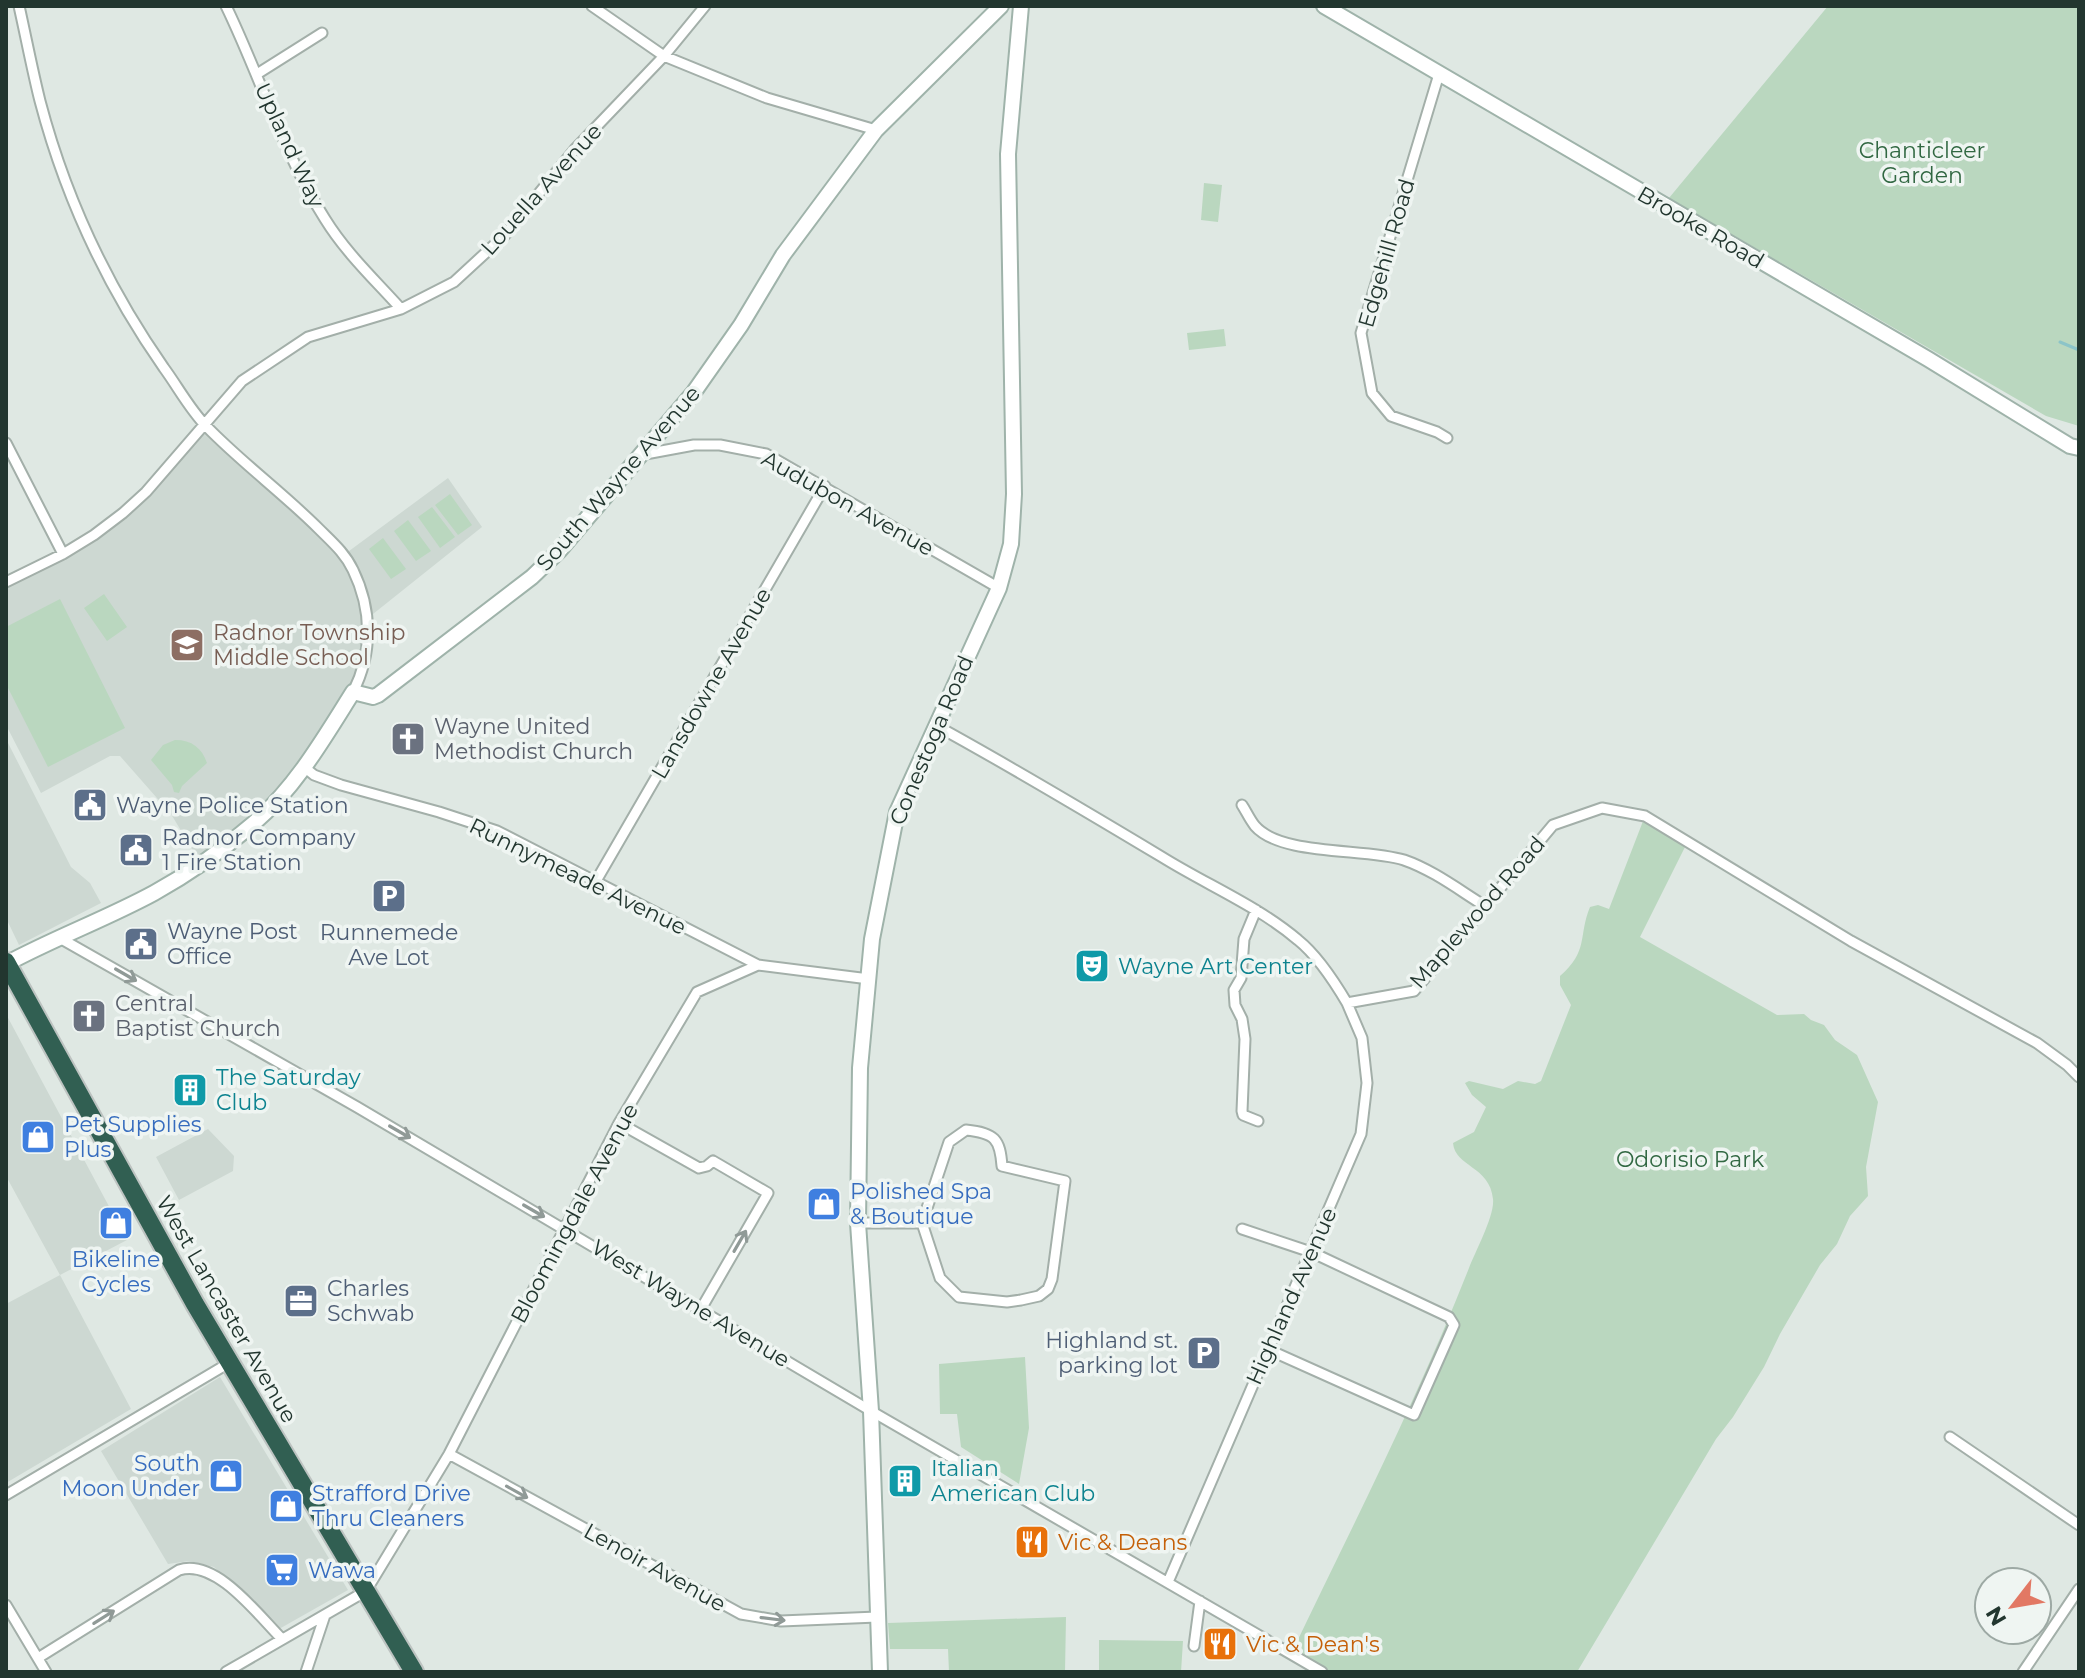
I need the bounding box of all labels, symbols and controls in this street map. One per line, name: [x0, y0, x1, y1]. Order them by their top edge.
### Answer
street label: Upland Way: [249, 79, 330, 212]
street label: Louella Avenue: [475, 118, 608, 261]
park label: Chanticleer Garden: [1859, 137, 1985, 189]
street label: Edgehill Road: [1352, 176, 1421, 331]
street label: Brooke Road: [1633, 180, 1769, 275]
street label: South Wayne Avenue: [531, 380, 706, 576]
street label: Audubon Avenue: [757, 445, 938, 562]
street label: Lansdowne Avenue: [646, 583, 777, 784]
place label: Radnor Township Middle School: [213, 619, 405, 671]
school or university icon: Radnor Township Middle School: [168, 626, 206, 664]
street label: Conestoga Road: [884, 651, 979, 829]
place label: Wayne United Methodist Church: [434, 713, 633, 765]
church icon: Wayne United Methodist Church: [389, 720, 427, 758]
public building icon: Wayne Police Station: [71, 786, 109, 824]
place label: Wayne Police Station: [116, 792, 349, 819]
street label: Runnymeade Avenue: [465, 812, 691, 941]
place label: Radnor Company 1 Fire Station: [162, 824, 355, 876]
public building icon: Radnor Company 1 Fire Station: [117, 831, 155, 869]
street label: Maplewood Road: [1404, 831, 1551, 994]
parking icon: Runnemede Ave Lot: [370, 877, 408, 915]
place label: Wayne Post Office: [167, 918, 298, 970]
place label: Runnemede Ave Lot: [320, 919, 458, 971]
public building icon: Wayne Post Office: [122, 925, 160, 963]
theatre icon: Wayne Art Center: [1073, 947, 1111, 985]
place label: Wayne Art Center: [1118, 953, 1313, 980]
one-way arrow: [114, 967, 137, 983]
place label: Central Baptist Church: [115, 990, 281, 1042]
church icon: Central Baptist Church: [70, 997, 108, 1035]
place label: The Saturday Club: [216, 1064, 361, 1116]
building icon: The Saturday Club: [171, 1071, 209, 1109]
street label: Bloomingdale Avenue: [505, 1099, 644, 1328]
place label: Pet Supplies Plus: [64, 1111, 202, 1163]
shop icon: Pet Supplies Plus: [19, 1118, 57, 1156]
one-way arrow: [388, 1124, 411, 1140]
park label: Odorisio Park: [1616, 1146, 1765, 1173]
place label: Polished Spa & Boutique: [850, 1178, 992, 1230]
shop icon: Polished Spa & Boutique: [805, 1185, 843, 1223]
street label: West Lancaster Avenue: [150, 1191, 303, 1428]
one-way arrow: [522, 1203, 545, 1219]
street label: Highland Avenue: [1240, 1203, 1343, 1389]
shop icon: Bikeline Cycles: [97, 1204, 135, 1242]
one-way arrow: [733, 1230, 748, 1254]
street label: West Wayne Avenue: [587, 1233, 795, 1373]
place label: Bikeline Cycles: [72, 1246, 160, 1298]
place label: Charles Schwab: [327, 1275, 414, 1327]
office icon: Charles Schwab: [282, 1282, 320, 1320]
place label: Highland st. parking lot: [1045, 1327, 1178, 1379]
parking icon: Highland st. parking lot: [1185, 1334, 1223, 1372]
place label: South Moon Under: [61, 1450, 200, 1502]
place label: Italian American Club: [931, 1455, 1095, 1507]
shop icon: South Moon Under: [207, 1457, 245, 1495]
building icon: Italian American Club: [886, 1462, 924, 1500]
place label: Strafford Drive Thru Cleaners: [312, 1480, 471, 1532]
one-way arrow: [505, 1484, 528, 1500]
shop icon: Strafford Drive Thru Cleaners: [267, 1487, 305, 1525]
street label: Lenoir Avenue: [579, 1517, 731, 1618]
restaurant icon: Vic & Deans: [1013, 1523, 1051, 1561]
place label: Vic & Deans: [1058, 1529, 1188, 1556]
supermarket icon: Wawa: [263, 1551, 301, 1589]
place label: Wawa: [308, 1557, 376, 1584]
north arrow: [1973, 1566, 2053, 1646]
text: N: [1980, 1601, 2012, 1631]
one-way arrow: [93, 1608, 115, 1625]
one-way arrow: [760, 1612, 785, 1627]
restaurant icon: Vic & Dean's: [1201, 1625, 1239, 1663]
place label: Vic & Dean's: [1246, 1631, 1380, 1658]

